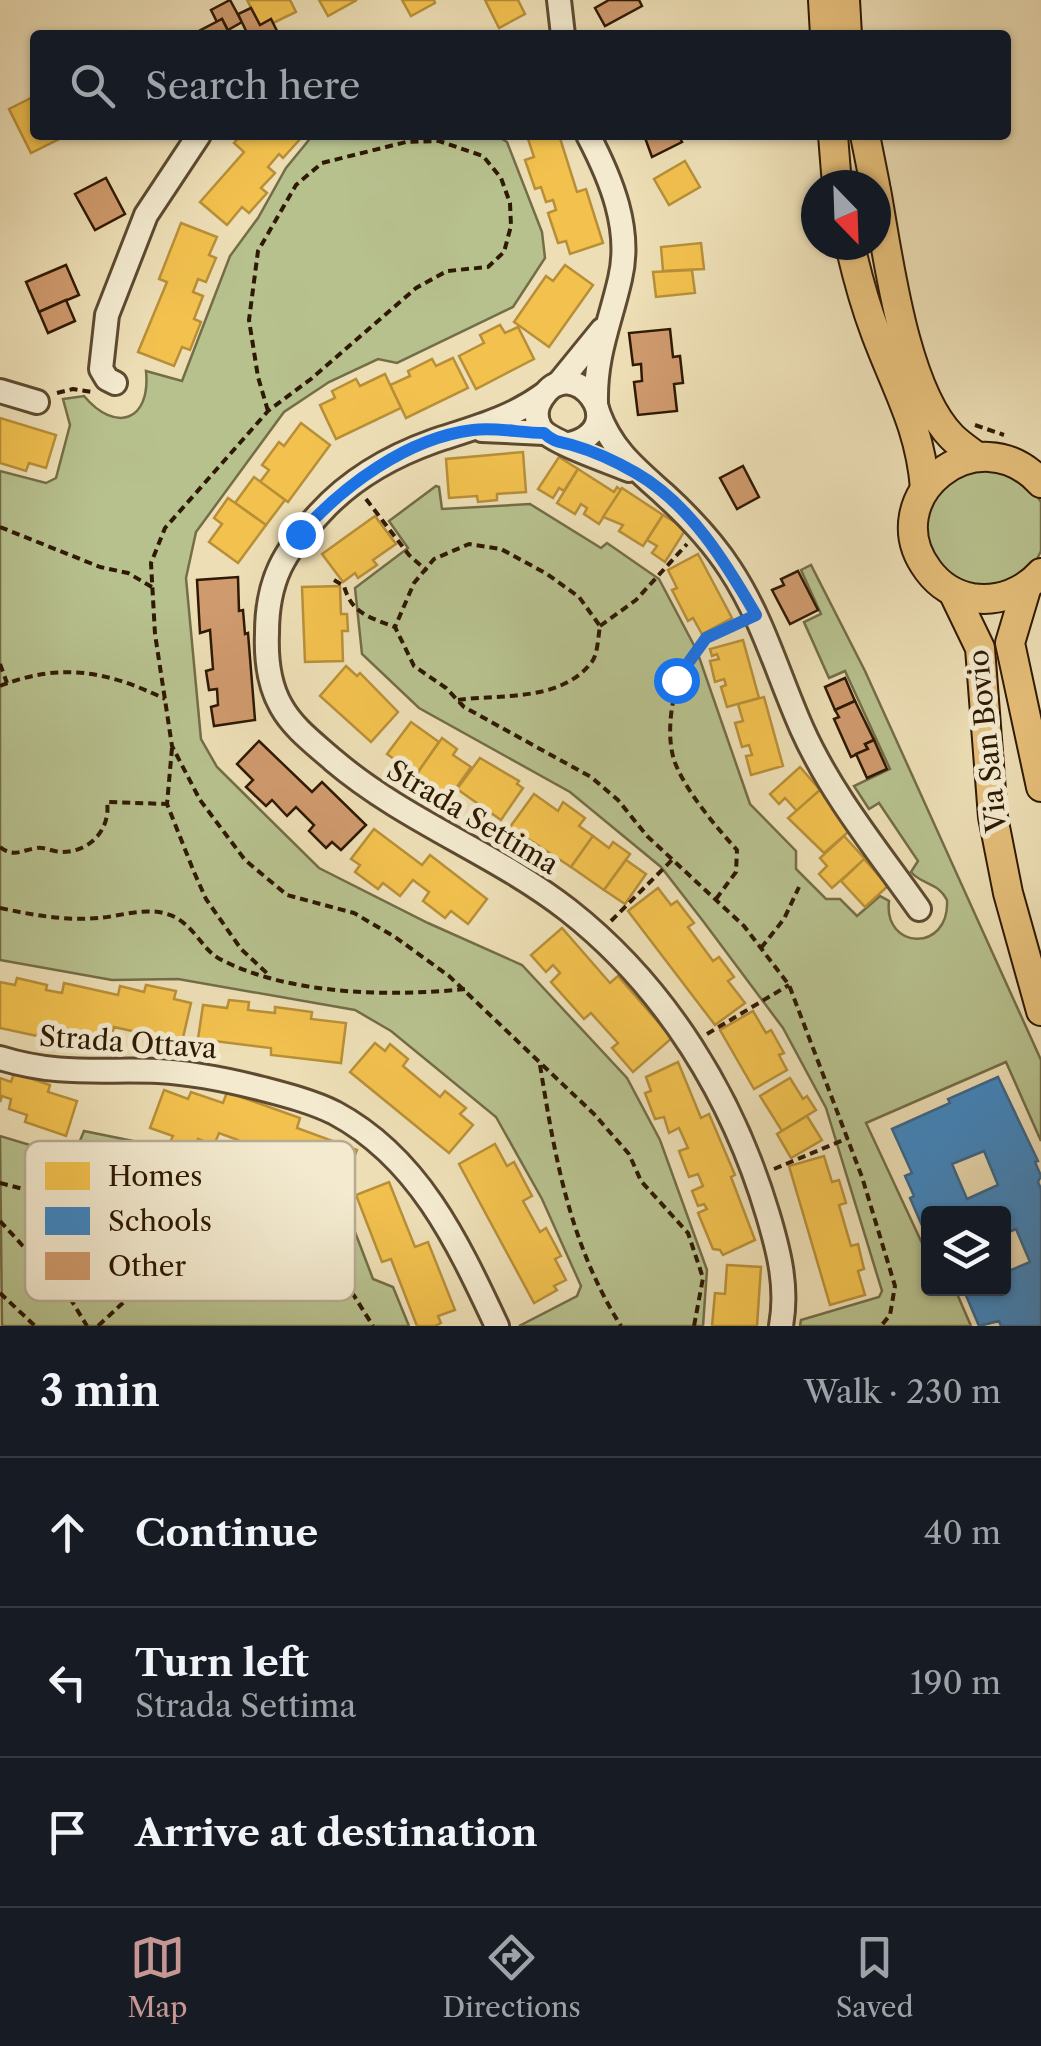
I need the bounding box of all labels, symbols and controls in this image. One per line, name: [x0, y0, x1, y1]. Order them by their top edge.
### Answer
search box: [30, 30, 1011, 140]
icon: search: [65, 58, 120, 113]
text: Search here: [145, 62, 360, 109]
north arrow: [801, 170, 891, 260]
route end: [278, 512, 324, 558]
street label: Via San Bovio: [960, 648, 1014, 835]
route start: [654, 658, 700, 704]
street label: Strada Settima: [381, 753, 565, 882]
street label: Strada Ottava: [38, 1019, 218, 1065]
legend: [25, 1141, 355, 1301]
text: Homes: [108, 1159, 202, 1193]
text: Schools: [108, 1204, 212, 1238]
map controls: [921, 1206, 1011, 1296]
button: layers: [921, 1206, 1011, 1296]
text: Other: [108, 1249, 186, 1283]
text: 3 min: [40, 1365, 160, 1417]
text: Walk · 230 m: [804, 1372, 1001, 1411]
icon: ahead: [40, 1505, 95, 1560]
text: Continue: [135, 1509, 318, 1556]
text: 40 m: [924, 1513, 1001, 1552]
text: Turn left: [135, 1639, 309, 1686]
icon: left: [40, 1655, 95, 1710]
text: 190 m: [910, 1663, 1001, 1702]
text: Strada Settima: [135, 1686, 356, 1725]
icon: arrive: [40, 1805, 95, 1860]
text: Arrive at destination: [135, 1809, 538, 1856]
tab: Map: [127, 1930, 188, 2024]
tab: Directions: [442, 1930, 581, 2024]
tab: Saved: [836, 1930, 914, 2024]

